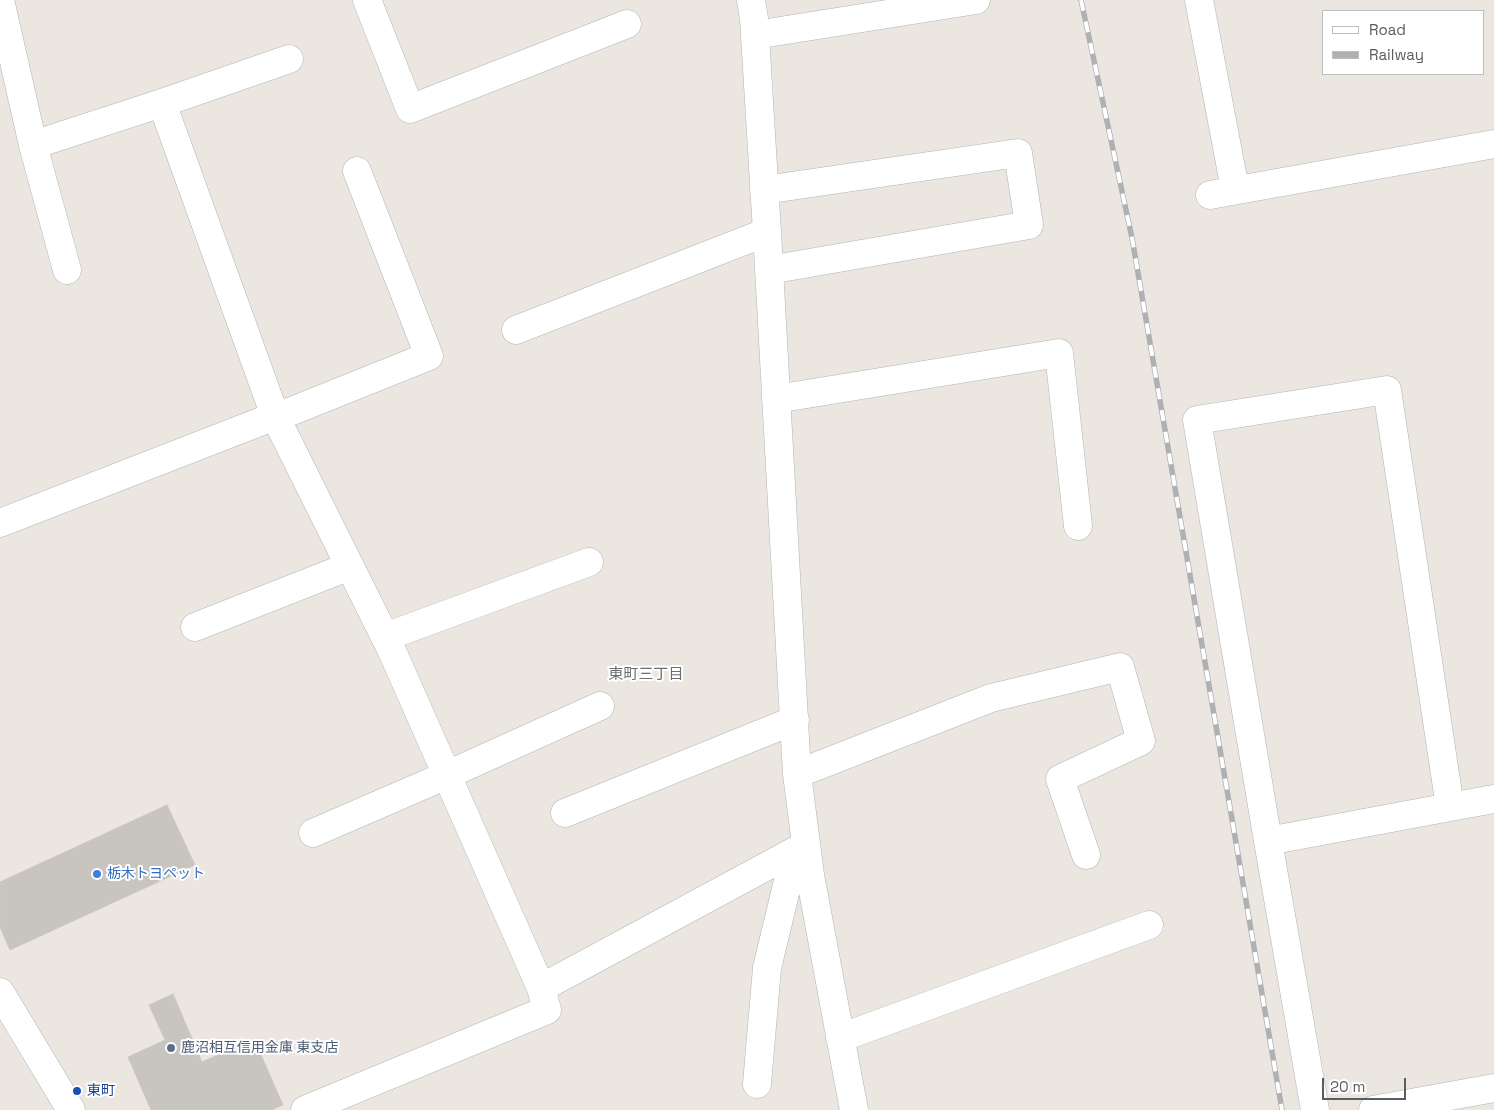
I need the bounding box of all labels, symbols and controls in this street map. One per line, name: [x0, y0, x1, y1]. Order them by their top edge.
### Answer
legend: [1322, 10, 1484, 75]
text: Road: [1369, 20, 1406, 39]
text: Railway: [1369, 45, 1424, 64]
district label: 東町三丁目: [609, 666, 683, 684]
place label: 栃木トヨペット: [107, 866, 205, 882]
marker: 栃木トヨペット: [91, 868, 103, 880]
place label: 鹿沼相互信用金庫 東支店: [181, 1040, 339, 1056]
marker: 鹿沼相互信用金庫 東支店: [165, 1042, 177, 1054]
scale bar: [1324, 1068, 1408, 1100]
text: 20 m: [1330, 1077, 1365, 1096]
place label: 東町: [87, 1083, 115, 1099]
marker: 東町: [71, 1085, 83, 1097]

